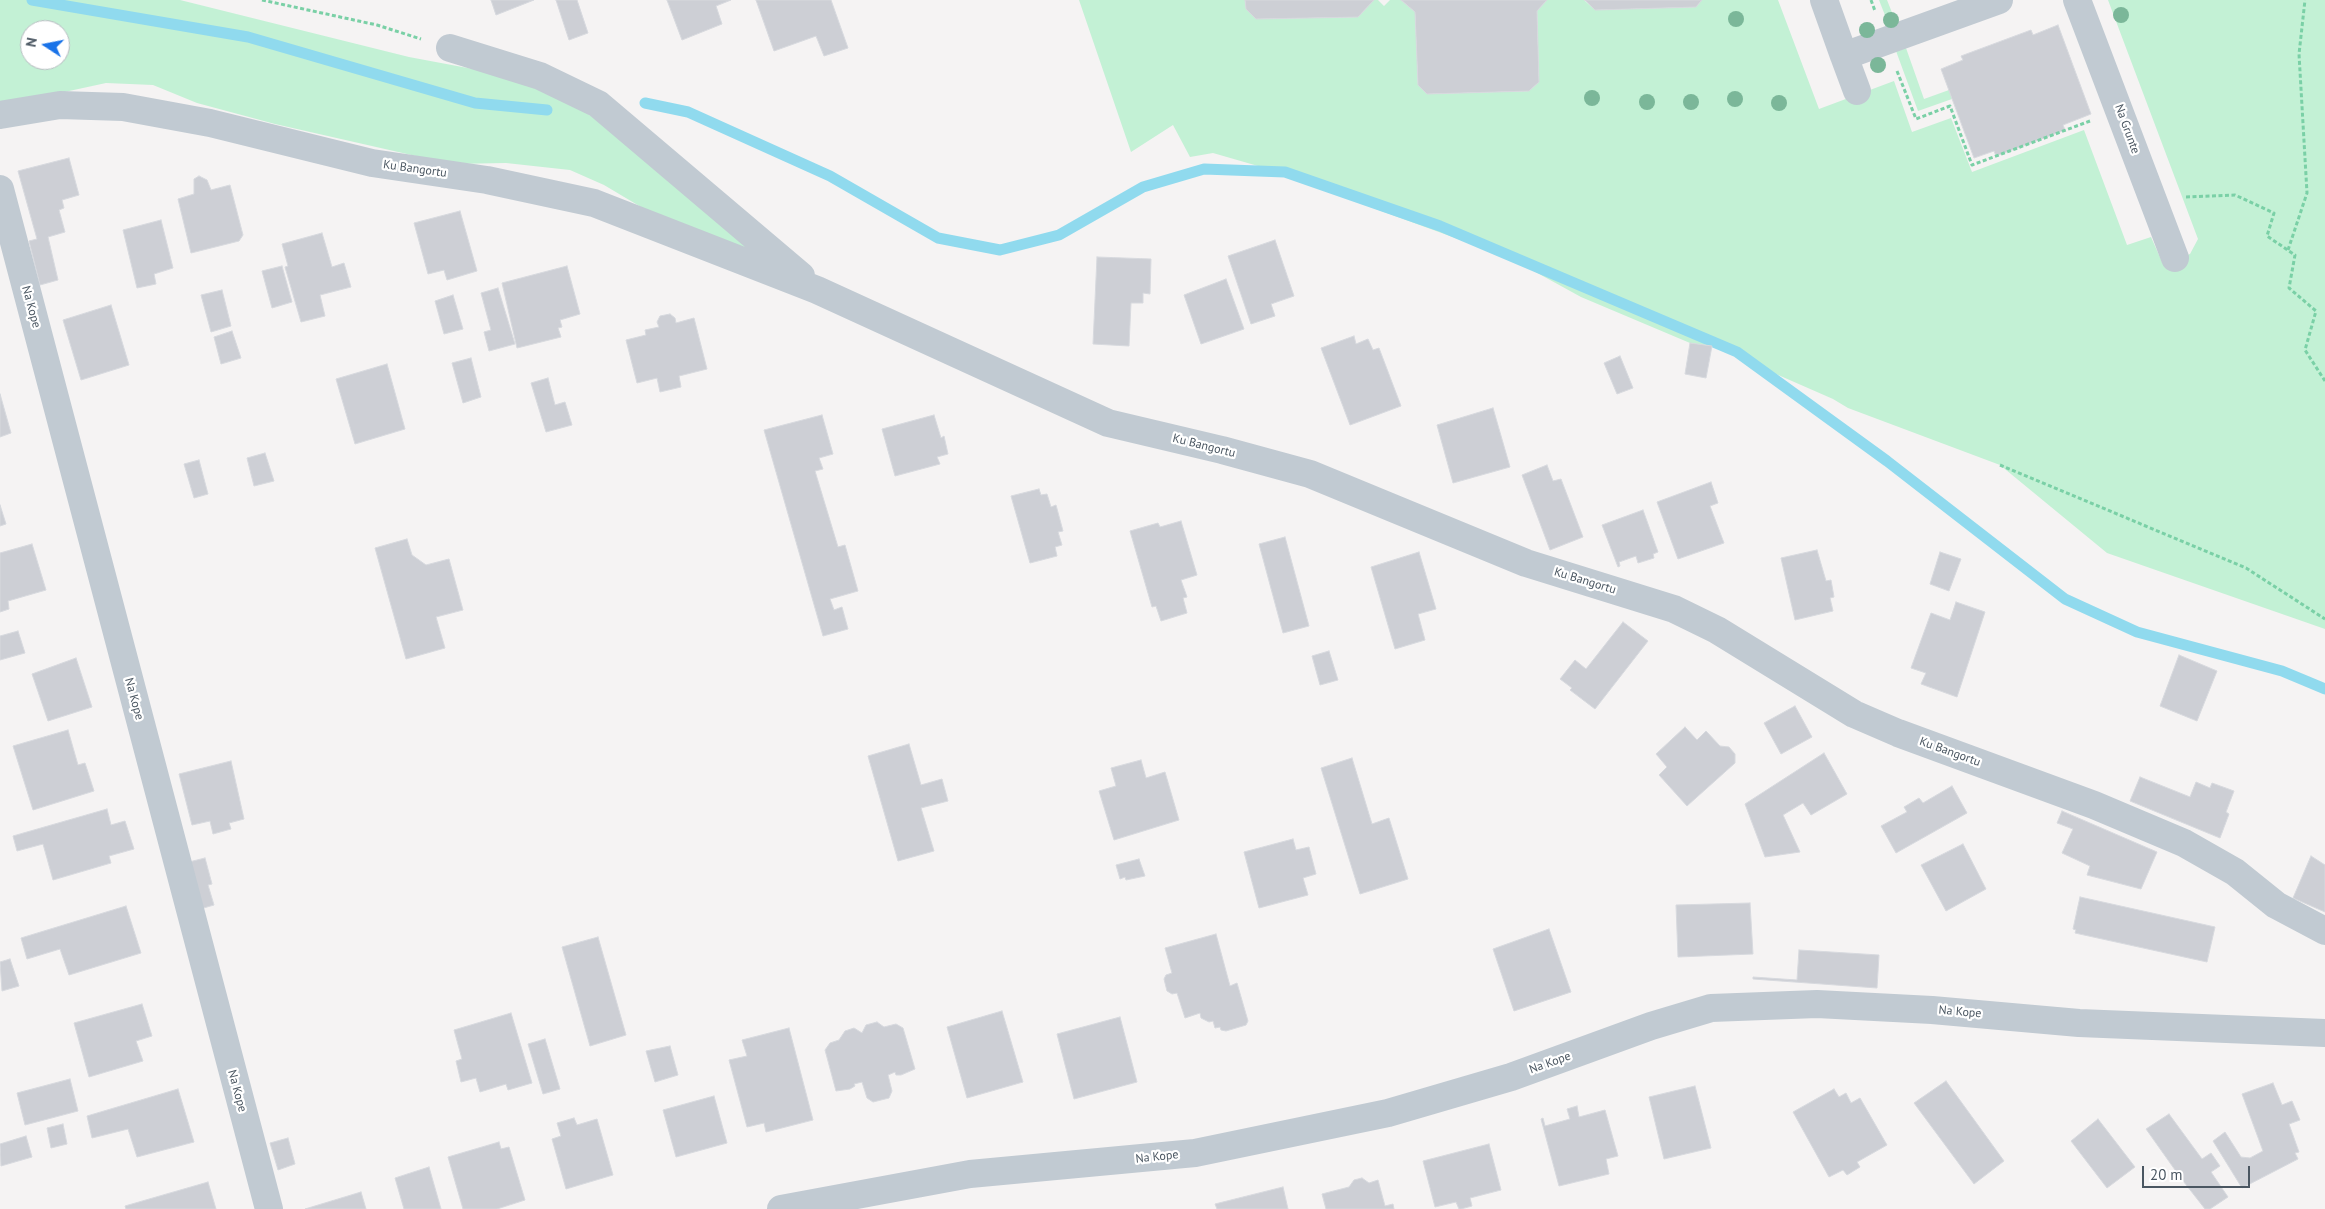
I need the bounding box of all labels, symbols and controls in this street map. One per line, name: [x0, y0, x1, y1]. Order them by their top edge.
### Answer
north arrow: [20, 20, 70, 70]
text: N: [22, 36, 41, 49]
street label: Na Grunte: [2111, 102, 2143, 156]
street label: Ku Bangortu: [382, 157, 448, 181]
street label: Na Kope: [18, 284, 44, 330]
street label: Ku Bangortu: [1171, 431, 1237, 461]
street label: Ku Bangortu: [1552, 565, 1618, 597]
street label: Na Kope: [121, 676, 147, 722]
street label: Ku Bangortu: [1917, 734, 1983, 770]
street label: Na Kope: [1938, 1003, 1982, 1021]
street label: Na Kope: [1527, 1049, 1573, 1077]
street label: Na Kope: [224, 1068, 250, 1114]
street label: Na Kope: [1135, 1148, 1179, 1166]
scale bar: [2145, 1156, 2252, 1188]
text: 20 m: [2150, 1165, 2183, 1184]

